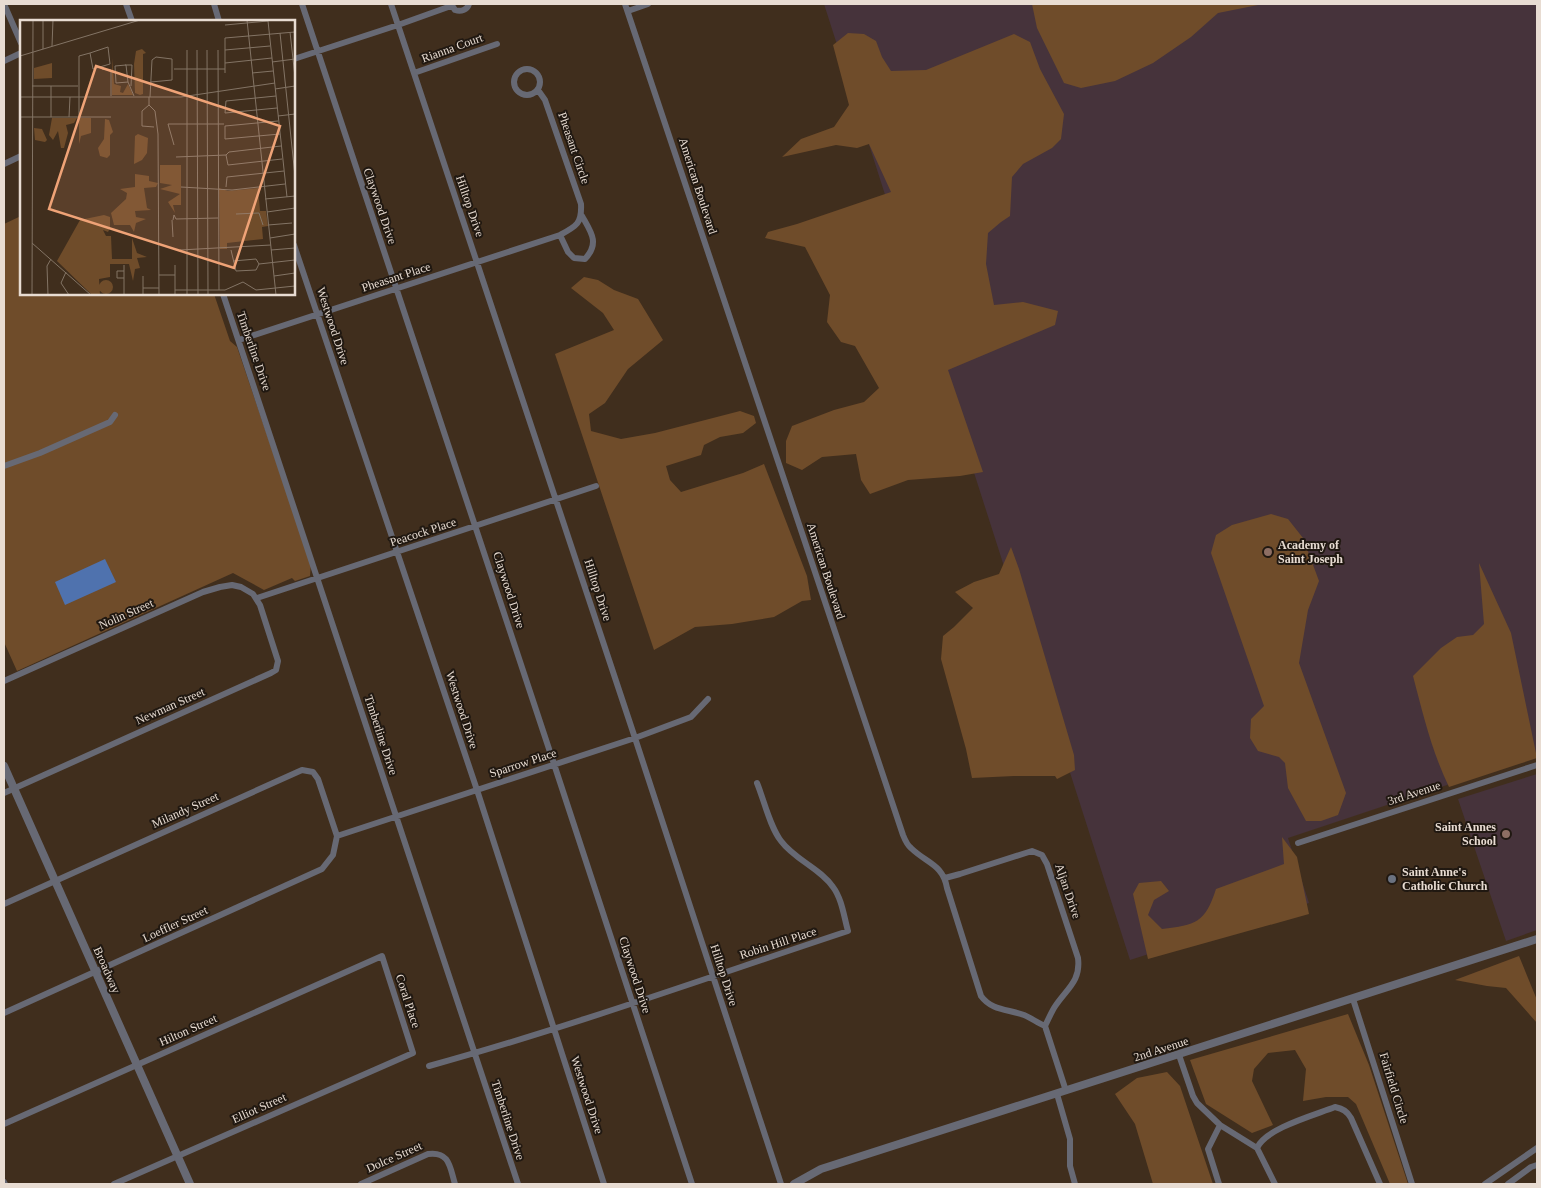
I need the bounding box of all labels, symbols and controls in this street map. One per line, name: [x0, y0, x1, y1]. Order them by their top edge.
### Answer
inset map: [20, 20, 295, 295]
street label: Rianna Court: [419, 30, 485, 66]
street label: Pheasant Circle: [555, 110, 593, 186]
street label: American Boulevard: [676, 136, 720, 236]
street label: Claywood Drive: [360, 166, 400, 246]
street label: Hilltop Drive: [453, 173, 487, 239]
street label: Pheasant Place: [360, 259, 432, 295]
street label: Westwood Drive: [314, 285, 352, 367]
street label: Timberline Drive: [234, 309, 274, 393]
street label: Peacock Place: [388, 515, 458, 549]
street label: American Boulevard: [804, 521, 848, 621]
place label: Academy of Saint Joseph: [1278, 538, 1343, 566]
marker: Academy of Saint Joseph: [1262, 546, 1274, 558]
street label: Claywood Drive: [490, 550, 528, 630]
street label: Hilltop Drive: [581, 557, 615, 623]
street label: Nolin Street: [97, 595, 156, 632]
street label: Westwood Drive: [443, 669, 481, 751]
street label: Newman Street: [133, 684, 207, 728]
street label: Timberline Drive: [361, 693, 401, 777]
street label: Sparrow Place: [488, 746, 558, 780]
street label: 3rd Avenue: [1386, 778, 1442, 808]
street label: Milandy Street: [149, 789, 221, 831]
place label: Saint Annes School: [1435, 820, 1497, 848]
marker: Saint Annes School: [1500, 828, 1512, 840]
street label: Aljan Drive: [1052, 862, 1084, 920]
place label: Saint Anne's Catholic Church: [1402, 865, 1488, 893]
marker: Saint Anne's Catholic Church: [1386, 873, 1398, 885]
street label: Loeffler Street: [140, 903, 210, 945]
street label: Robin Hill Place: [738, 924, 818, 962]
street label: Claywood Drive: [616, 935, 654, 1015]
street label: Hilltop Drive: [707, 942, 741, 1008]
street label: Broadway: [91, 945, 123, 995]
street label: Coral Place: [393, 972, 423, 1030]
street label: Hilton Street: [157, 1011, 220, 1049]
street label: 2nd Avenue: [1132, 1034, 1190, 1064]
street label: Fairfield Circle: [1377, 1051, 1411, 1125]
street label: Westwood Drive: [568, 1054, 606, 1136]
street label: Timberline Drive: [488, 1078, 528, 1162]
street label: Elliot Street: [230, 1090, 289, 1126]
street label: Dolce Street: [364, 1138, 425, 1176]

